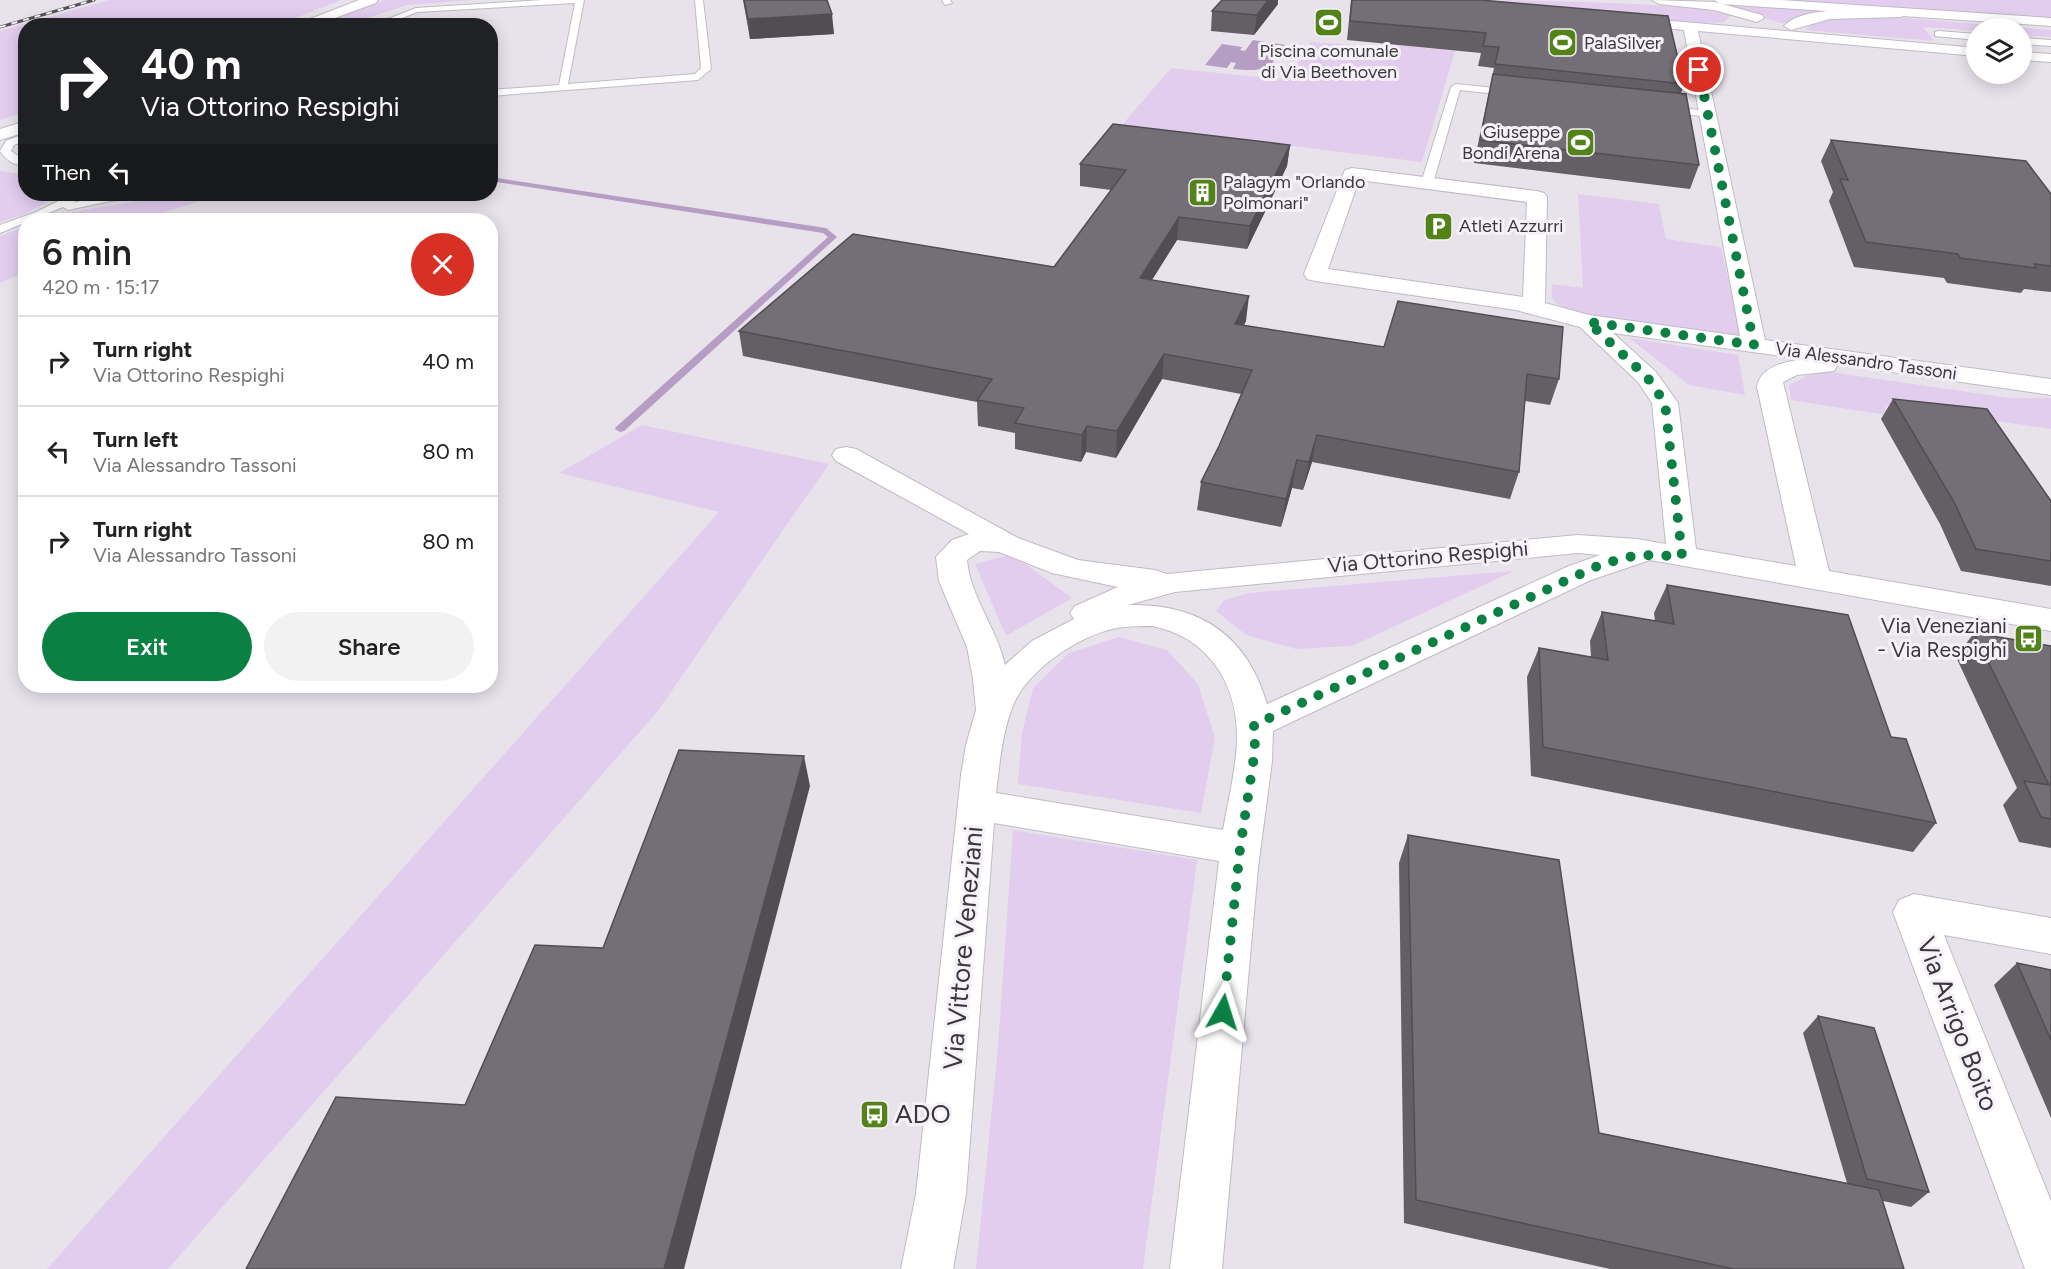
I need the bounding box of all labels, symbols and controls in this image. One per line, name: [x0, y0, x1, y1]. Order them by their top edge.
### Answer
sports icon: Piscina comunale di Via Beethoven: [1313, 6, 1345, 38]
map controls: [1966, 18, 2032, 84]
button: layers: [1966, 18, 2032, 84]
sports icon: PalaSilver: [1547, 27, 1579, 59]
place label: PalaSilver: [1584, 32, 1661, 54]
text: 40 m: [141, 39, 241, 90]
place label: Piscina comunale di Via Beethoven: [1259, 40, 1399, 83]
icon: right: [42, 42, 120, 120]
pin: [1673, 44, 1724, 95]
icon: arrive: [1682, 53, 1715, 86]
text: Via Ottorino Respighi: [141, 90, 400, 123]
place label: Giuseppe Bondi Arena: [1462, 121, 1560, 164]
sports icon: Giuseppe Bondi Arena: [1565, 126, 1597, 158]
icon: left: [103, 156, 136, 189]
text: Then: [42, 159, 91, 186]
place label: Palagym "Orlando Polmonari": [1223, 171, 1365, 214]
building icon: Palagym "Orlando Polmonari": [1186, 176, 1218, 208]
parking icon: Atleti Azzurri: [1422, 210, 1454, 242]
place label: Atleti Azzurri: [1459, 215, 1563, 237]
text: 6 min: [42, 231, 132, 274]
button: close: [411, 233, 474, 296]
text: 420 m · 15:17: [42, 275, 159, 299]
text: Turn right: [93, 336, 192, 363]
street label: Via Alessandro Tassoni: [1774, 337, 1958, 385]
icon: right: [42, 345, 75, 378]
text: 40 m: [422, 348, 474, 375]
text: Via Ottorino Respighi: [93, 363, 285, 387]
text: Turn left: [93, 426, 179, 453]
icon: left: [42, 435, 75, 468]
text: 80 m: [422, 438, 474, 465]
text: Via Alessandro Tassoni: [93, 453, 297, 477]
text: Turn right: [93, 516, 192, 543]
icon: right: [42, 525, 75, 558]
text: 80 m: [422, 528, 474, 555]
street label: Via Ottorino Respighi: [1327, 535, 1529, 578]
text: Via Alessandro Tassoni: [93, 543, 297, 567]
button: Exit: [42, 612, 252, 681]
button: Share: [264, 612, 474, 681]
place label: Via Veneziani - Via Respighi: [1877, 613, 2007, 662]
bus stop icon: Via Veneziani - Via Respighi: [2012, 622, 2044, 654]
street label: Via Vittore Veneziani: [936, 825, 990, 1071]
street label: Via Arrigo Boito: [1910, 933, 2006, 1115]
position arrow: [1191, 980, 1255, 1044]
bus stop icon: ADO: [858, 1098, 890, 1130]
place label: ADO: [895, 1098, 951, 1130]

